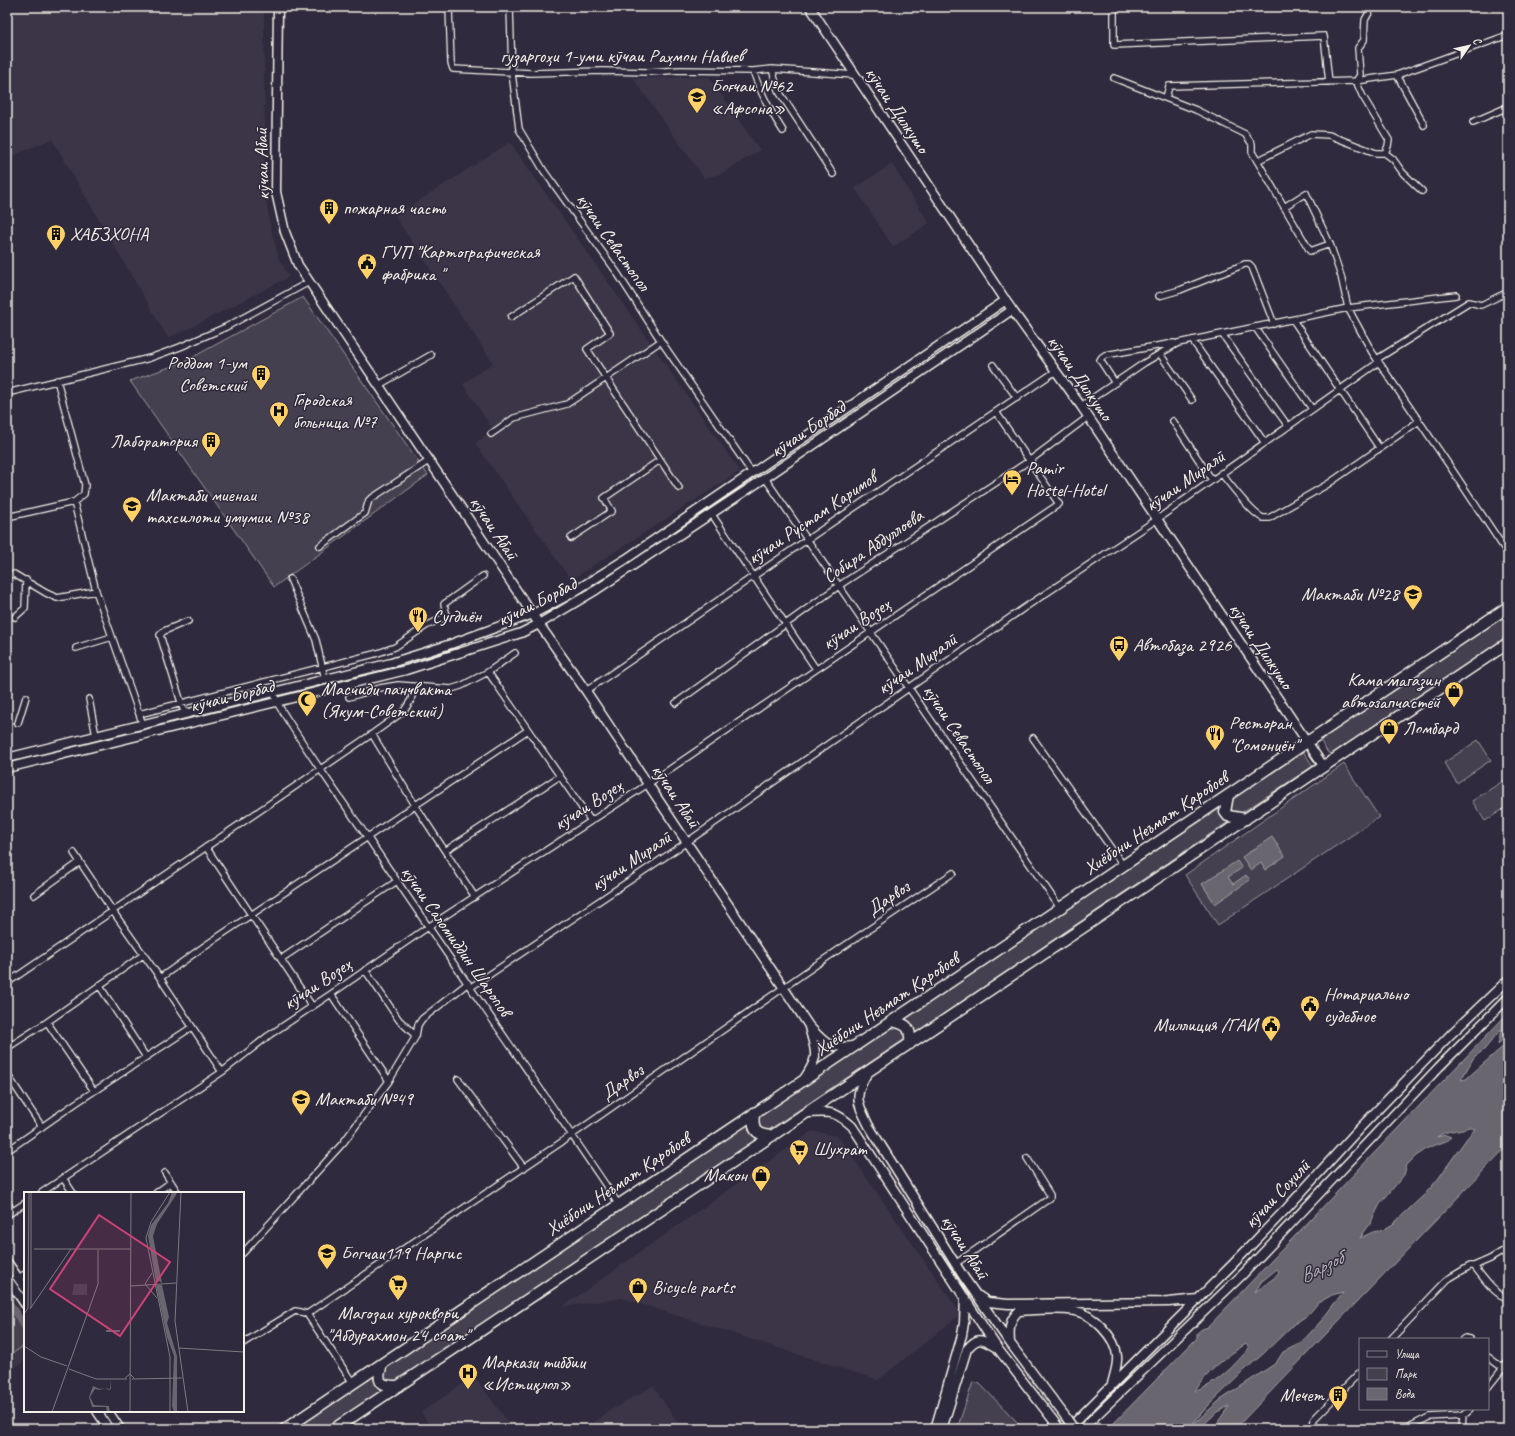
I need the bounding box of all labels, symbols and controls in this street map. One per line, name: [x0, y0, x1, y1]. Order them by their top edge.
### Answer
north arrow: [1449, 26, 1489, 66]
text: С: [1470, 34, 1485, 48]
street label: гузаргоҳи 1-уми кӯчаи Раҳмон Навиев: [501, 44, 748, 68]
street label: кӯчаи Дилкушо: [859, 62, 936, 160]
place label: Боғчаи №62 «Афсона»: [711, 74, 794, 120]
school or university icon: Боғчаи №62 «Афсона»: [686, 86, 708, 114]
street label: кӯчаи Абаӣ: [249, 127, 275, 201]
street label: кӯчаи Севастопол: [570, 188, 657, 297]
place label: пожарная часть: [343, 196, 447, 220]
building icon: пожарная часть: [318, 197, 340, 225]
place label: ХАБЗХОНА: [70, 222, 149, 246]
building icon: ХАБЗХОНА: [45, 223, 67, 251]
place label: ГУП "Картографическая фабрика ": [381, 240, 541, 286]
public building icon: ГУП "Картографическая фабрика ": [356, 252, 378, 280]
street label: кӯчаи Дилкушо: [1042, 330, 1120, 427]
place label: Роддом 1-ум Советский: [167, 351, 248, 397]
building icon: Роддом 1-ум Советский: [250, 363, 272, 391]
place label: Городская больница №7: [293, 388, 378, 434]
street label: кӯчаи Борбад: [766, 394, 852, 463]
hospital icon: Городская больница №7: [268, 400, 290, 428]
place label: Лаборатория: [110, 429, 198, 453]
building icon: Лаборатория: [200, 430, 222, 458]
street label: кӯчаи Миралӣ: [1140, 444, 1230, 517]
place label: Pamir Hostel-Hotel: [1026, 456, 1109, 502]
street label: кӯчаи Рустам Каримов: [743, 464, 885, 570]
hotel icon: Pamir Hostel-Hotel: [1001, 468, 1023, 496]
place label: Мактаби миенаи тахсилоти умумии №38: [146, 483, 311, 529]
street label: кӯчаи Абаӣ: [464, 491, 525, 565]
school or university icon: Мактаби миенаи тахсилоти умумии №38: [121, 495, 143, 523]
street label: Собира Абдуллоева: [818, 503, 929, 588]
street label: кӯчаи Борбад: [493, 571, 583, 632]
place label: Мактаби №28: [1301, 582, 1401, 606]
school or university icon: Мактаби №28: [1402, 583, 1424, 611]
street label: кӯчаи Возеҳ: [818, 592, 896, 655]
street label: кӯчаи Дилкушо: [1223, 598, 1300, 696]
place label: Сугдиён: [432, 604, 483, 628]
restaurant icon: Сугдиён: [407, 605, 429, 633]
street label: кӯчаи Миралӣ: [872, 627, 962, 700]
place label: Автобаза 2926: [1133, 633, 1233, 657]
bus stop icon: Автобаза 2926: [1108, 634, 1130, 662]
place label: Кама магазин автозапчастей: [1341, 668, 1441, 714]
street label: кӯчаи Борбад: [187, 673, 279, 718]
place label: Масчиди панчвакта (Якум-Советский): [321, 677, 453, 723]
street label: кӯчаи Севастопол: [917, 680, 1002, 790]
shop icon: Кама магазин автозапчастей: [1443, 680, 1465, 708]
mosque icon: Масчиди панчвакта (Якум-Советский): [296, 689, 318, 717]
place label: Ресторан "Сомониён": [1229, 711, 1302, 757]
place label: Ломбард: [1403, 716, 1460, 740]
shop icon: Ломбард: [1378, 717, 1400, 745]
restaurant icon: Ресторан "Сомониён": [1204, 723, 1226, 751]
street label: кӯчаи Абаӣ: [646, 759, 707, 833]
street label: Хиёбони Неъмат Қаробоев: [1079, 763, 1236, 880]
street label: кӯчаи Возеҳ: [549, 773, 628, 836]
street label: кӯчаи Миралӣ: [586, 825, 677, 897]
street label: кӯчаи Саломиддин Шаропов: [395, 861, 519, 1024]
street label: Дарвоз: [862, 874, 915, 921]
street label: Хиёбони Неъмат Қаробоев: [810, 944, 967, 1061]
street label: кӯчаи Возеҳ: [279, 952, 357, 1015]
place label: Нотариально судебное: [1324, 982, 1410, 1028]
public building icon: Нотариально судебное: [1299, 994, 1321, 1022]
place label: Миллиция /ГАИ: [1153, 1013, 1260, 1037]
public building icon: Миллиция /ГАИ: [1260, 1014, 1282, 1042]
street label: Дарвоз: [596, 1058, 649, 1105]
place label: Мактаби №49: [315, 1087, 414, 1111]
school or university icon: Мактаби №49: [290, 1088, 312, 1116]
street label: Хиёбони Неъмат Қаробоев: [541, 1124, 698, 1241]
place label: Шухрат: [813, 1137, 868, 1161]
supermarket icon: Шухрат: [788, 1138, 810, 1166]
street label: кӯчаи Соҳилӣ: [1239, 1154, 1316, 1234]
place label: Макон: [704, 1163, 748, 1187]
shop icon: Макон: [750, 1164, 772, 1192]
inset map: [24, 1192, 244, 1412]
street label: кӯчаи Абаӣ: [935, 1210, 995, 1285]
place label: Богчаи119 Наргис: [341, 1241, 462, 1265]
school or university icon: Богчаи119 Наргис: [316, 1242, 338, 1270]
water label: Варзоб: [1295, 1242, 1353, 1288]
supermarket icon: Магозаи хуроквори "Абдурахмон 24 соат": [387, 1273, 409, 1301]
place label: Bicycle parts: [652, 1275, 736, 1299]
shop icon: Bicycle parts: [627, 1276, 649, 1304]
place label: Магозаи хуроквори "Абдурахмон 24 соат": [327, 1301, 473, 1347]
legend: [1359, 1338, 1489, 1410]
text: Улица: [1395, 1346, 1420, 1362]
place label: Маркази тиббии «Истиқлол»: [482, 1350, 587, 1396]
hospital icon: Маркази тиббии «Истиқлол»: [457, 1362, 479, 1390]
text: Парк: [1395, 1366, 1418, 1382]
place label: Мечет: [1280, 1383, 1325, 1407]
building icon: Мечет: [1327, 1384, 1349, 1412]
text: Вода: [1395, 1386, 1416, 1402]

